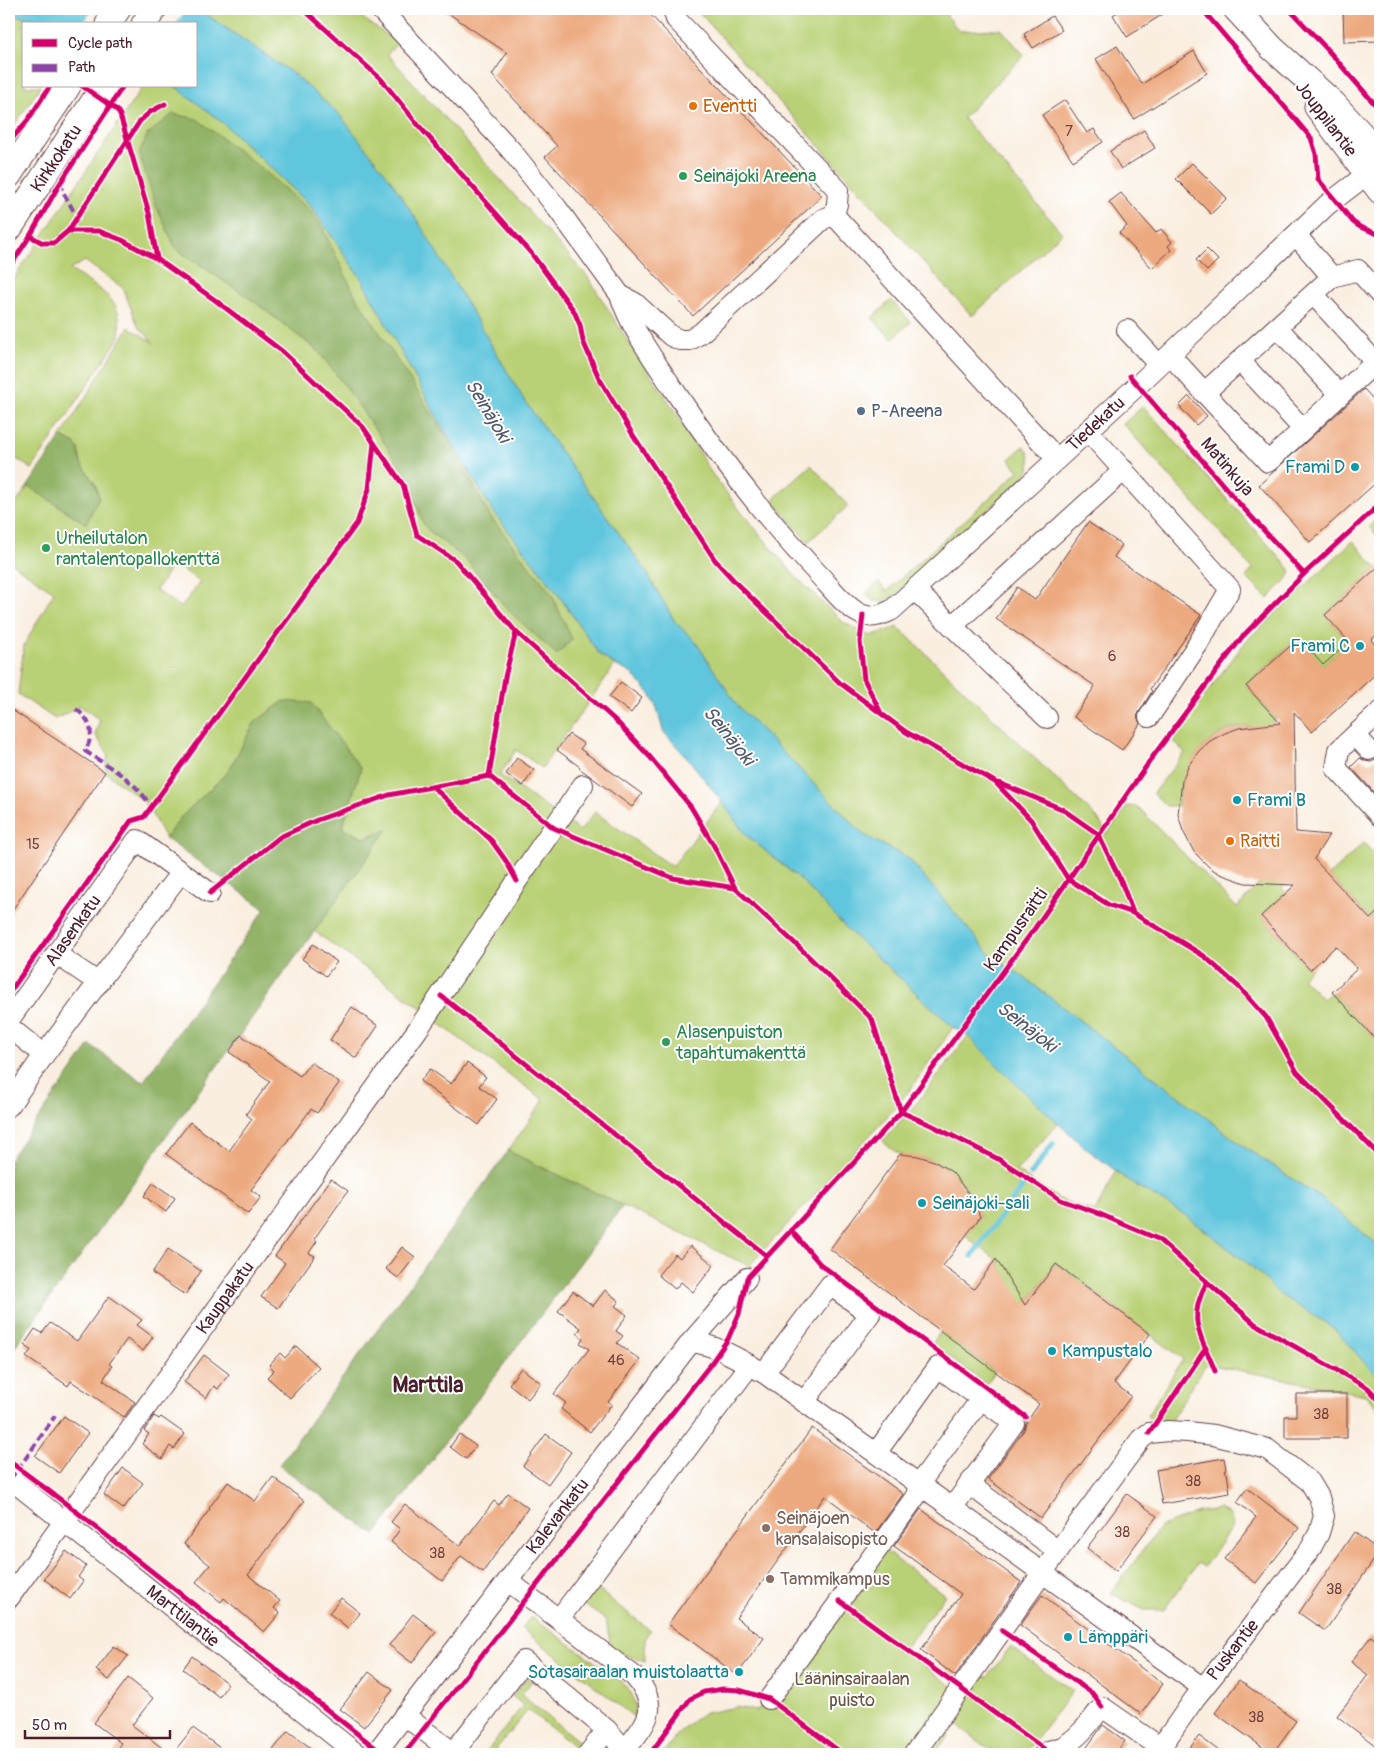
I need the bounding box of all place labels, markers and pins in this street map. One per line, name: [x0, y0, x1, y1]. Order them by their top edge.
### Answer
place label: Eventti: [703, 95, 757, 118]
marker: Eventti: [687, 100, 699, 112]
place label: Seinäjoki Areena: [693, 165, 816, 188]
marker: Seinäjoki Areena: [677, 170, 689, 182]
place label: P-Areena: [871, 400, 942, 423]
marker: P-Areena: [855, 405, 867, 417]
place label: Frami D: [1285, 456, 1345, 479]
marker: Frami D: [1349, 461, 1361, 473]
place label: Urheilutalon rantalentopallokenttä: [56, 527, 220, 571]
marker: Urheilutalon rantalentopallokenttä: [40, 542, 52, 554]
place label: Frami C: [1290, 635, 1350, 658]
marker: Frami C: [1354, 640, 1366, 652]
place label: Frami B: [1247, 789, 1306, 812]
marker: Frami B: [1231, 794, 1243, 806]
place label: Raitti: [1240, 830, 1280, 853]
marker: Raitti: [1224, 835, 1236, 847]
place label: Alasenpuiston tapahtumakenttä: [675, 1021, 806, 1065]
marker: Alasenpuiston tapahtumakenttä: [660, 1036, 672, 1048]
place label: Seinäjoki-sali: [932, 1192, 1029, 1215]
marker: Seinäjoki-sali: [916, 1197, 928, 1209]
place label: Kampustalo: [1062, 1340, 1153, 1363]
marker: Kampustalo: [1046, 1345, 1058, 1357]
place label: Seinäjoen kansalaisopisto: [776, 1507, 888, 1551]
marker: Seinäjoen kansalaisopisto: [760, 1522, 772, 1534]
place label: Tammikampus: [780, 1568, 890, 1591]
marker: Tammikampus: [764, 1573, 776, 1585]
place label: Lämppäri: [1078, 1626, 1148, 1649]
marker: Lämppäri: [1062, 1631, 1074, 1643]
place label: Sotasairaalan muistolaatta: [528, 1661, 729, 1684]
marker: Sotasairaalan muistolaatta: [733, 1666, 745, 1678]

